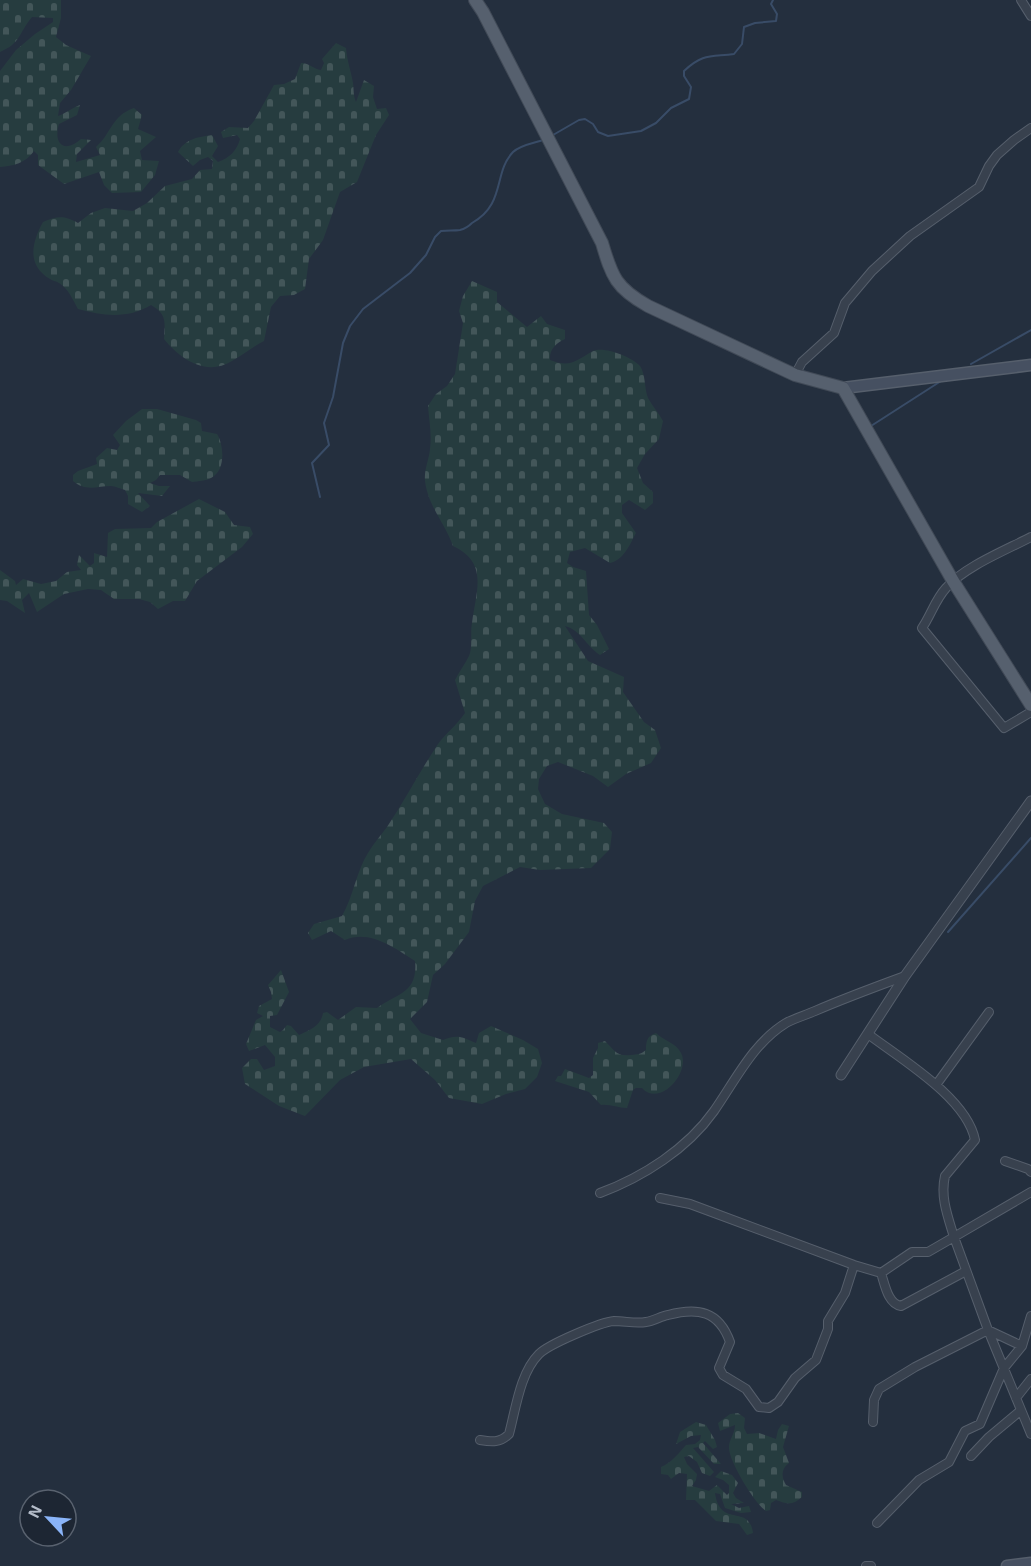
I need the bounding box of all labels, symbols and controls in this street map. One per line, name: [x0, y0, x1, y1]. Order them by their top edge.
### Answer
north arrow: [18, 1488, 78, 1548]
text: N: [23, 1502, 45, 1521]

